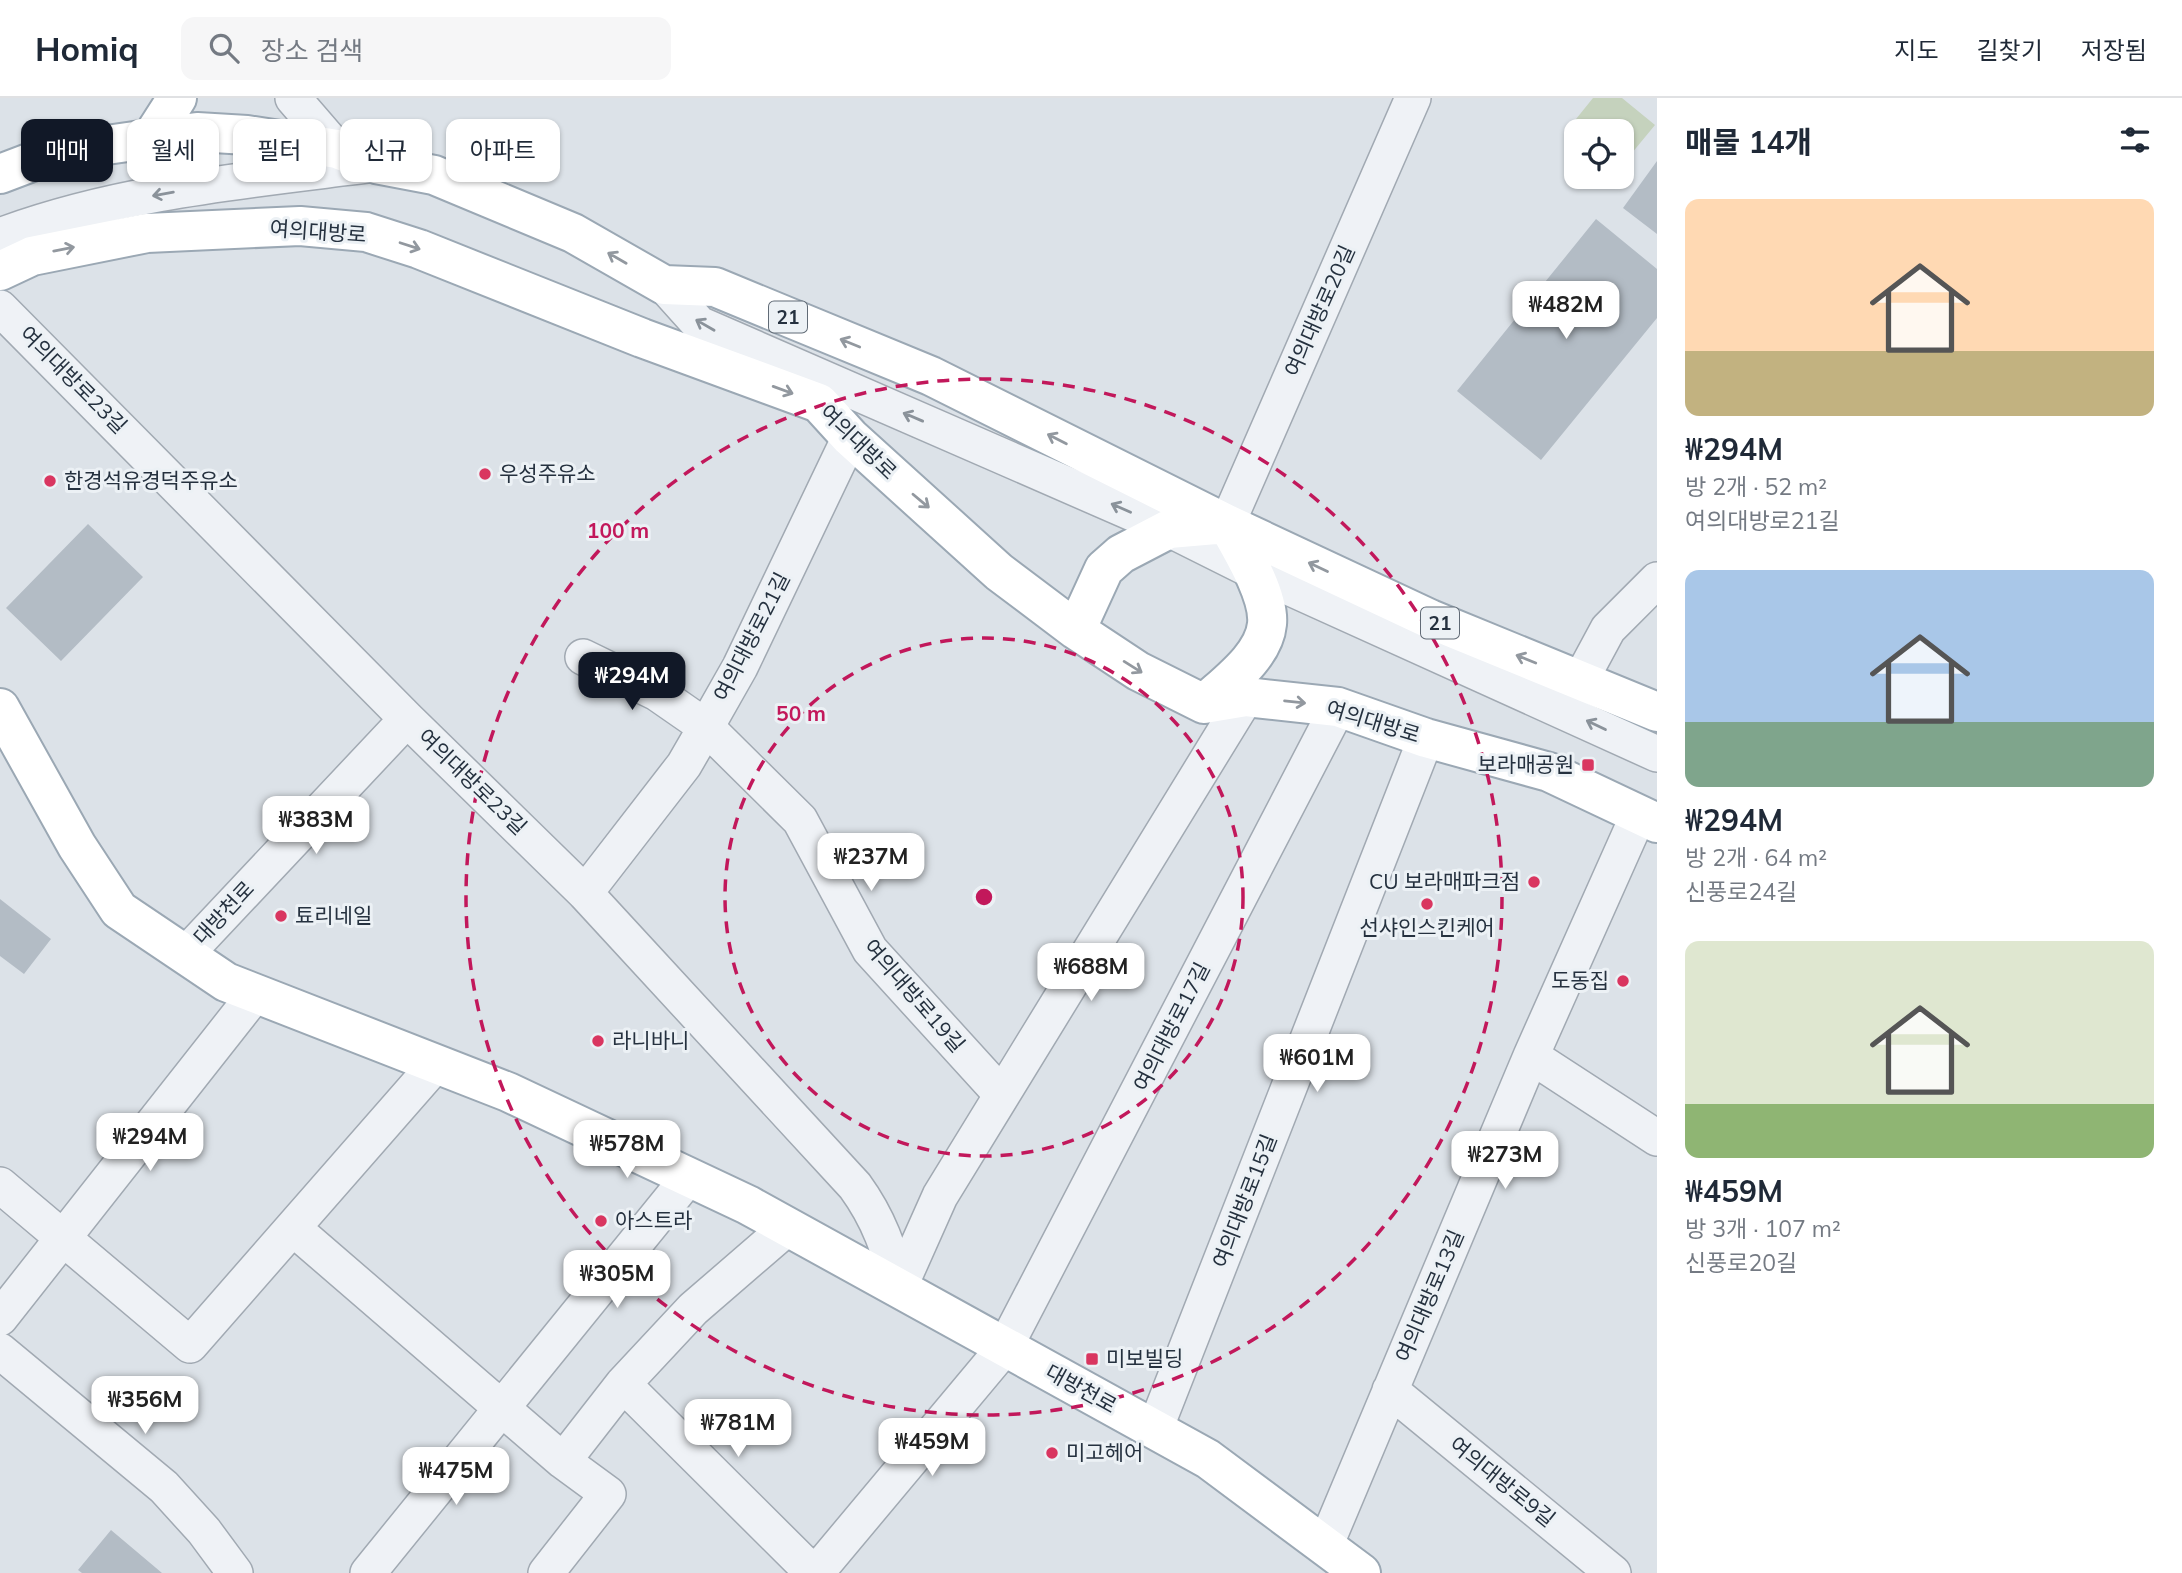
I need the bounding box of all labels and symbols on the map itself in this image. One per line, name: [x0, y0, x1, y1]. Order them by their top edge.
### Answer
one-way arrow: [152, 188, 175, 201]
street label: 여의대방로: [269, 215, 367, 247]
one-way arrow: [399, 241, 421, 253]
street label: 여의대방로20길: [1279, 241, 1360, 380]
one-way arrow: [52, 242, 75, 256]
one-way arrow: [607, 251, 627, 265]
pin: ₩482M: [1517, 282, 1615, 341]
road number: 21: [769, 302, 807, 332]
one-way arrow: [695, 318, 715, 332]
street label: 여의대방로23길: [15, 320, 133, 438]
one-way arrow: [840, 336, 862, 349]
one-way arrow: [771, 384, 793, 397]
street label: 여의대방로: [815, 398, 902, 484]
one-way arrow: [902, 410, 924, 423]
one-way arrow: [1047, 431, 1068, 445]
place label: 우성주유소: [499, 460, 596, 486]
marker: 우성주유소: [477, 466, 493, 482]
place label: 한경석유경덕주유소: [64, 467, 238, 493]
marker: 한경석유경덕주유소: [42, 473, 58, 489]
one-way arrow: [912, 493, 930, 508]
one-way arrow: [1111, 501, 1132, 514]
text: 100 m: [587, 517, 649, 543]
one-way arrow: [1308, 559, 1329, 573]
street label: 여의대방로21길: [707, 568, 795, 705]
road number: 21: [1421, 608, 1459, 638]
one-way arrow: [1515, 651, 1537, 664]
pin: ₩294M: [583, 652, 681, 712]
one-way arrow: [1123, 661, 1143, 675]
street label: 여의대방로: [1323, 694, 1423, 748]
one-way arrow: [1284, 696, 1306, 709]
text: 50 m: [776, 700, 826, 726]
one-way arrow: [1585, 717, 1606, 730]
street label: 여의대방로23길: [413, 723, 532, 840]
place label: 보라매공원: [1477, 751, 1574, 777]
marker: 보라매공원: [1580, 757, 1596, 773]
pin: ₩383M: [267, 796, 365, 856]
pin: ₩237M: [822, 834, 920, 893]
place label: CU 보라매파크점: [1369, 868, 1520, 894]
marker: CU 보라매파크점: [1526, 874, 1542, 890]
street label: 대방천로: [187, 875, 259, 949]
centre of rings: [972, 885, 996, 909]
marker: 선샤인스킨케어: [1419, 896, 1435, 912]
place label: 툐리네일: [295, 902, 372, 928]
marker: 툐리네일: [273, 908, 289, 924]
place label: 선샤인스킨케어: [1359, 914, 1495, 940]
street label: 여의대방로19길: [859, 934, 971, 1057]
pin: ₩688M: [1042, 944, 1140, 1003]
street label: 여의대방로17길: [1127, 958, 1215, 1095]
place label: 도동집: [1551, 967, 1609, 993]
marker: 도동집: [1615, 973, 1631, 989]
place label: 라니바니: [612, 1027, 689, 1053]
marker: 라니바니: [590, 1033, 606, 1049]
pin: ₩601M: [1268, 1034, 1366, 1094]
pin: ₩294M: [101, 1114, 199, 1173]
pin: ₩578M: [578, 1121, 676, 1180]
street label: 여의대방로15길: [1207, 1130, 1281, 1271]
pin: ₩273M: [1456, 1132, 1554, 1191]
place label: 아스트라: [615, 1207, 692, 1233]
marker: 아스트라: [593, 1213, 609, 1229]
street label: 여의대방로13길: [1390, 1226, 1469, 1366]
pin: ₩305M: [568, 1250, 666, 1310]
place label: 미보빌딩: [1106, 1345, 1183, 1371]
marker: 미보빌딩: [1084, 1351, 1100, 1367]
street label: 대방천로: [1041, 1358, 1122, 1418]
pin: ₩356M: [96, 1376, 194, 1436]
pin: ₩781M: [689, 1400, 787, 1459]
pin: ₩459M: [883, 1418, 981, 1478]
street label: 여의대방로9길: [1445, 1431, 1561, 1532]
place label: 미고헤어: [1066, 1439, 1143, 1465]
marker: 미고헤어: [1044, 1445, 1060, 1461]
pin: ₩475M: [407, 1448, 505, 1507]

